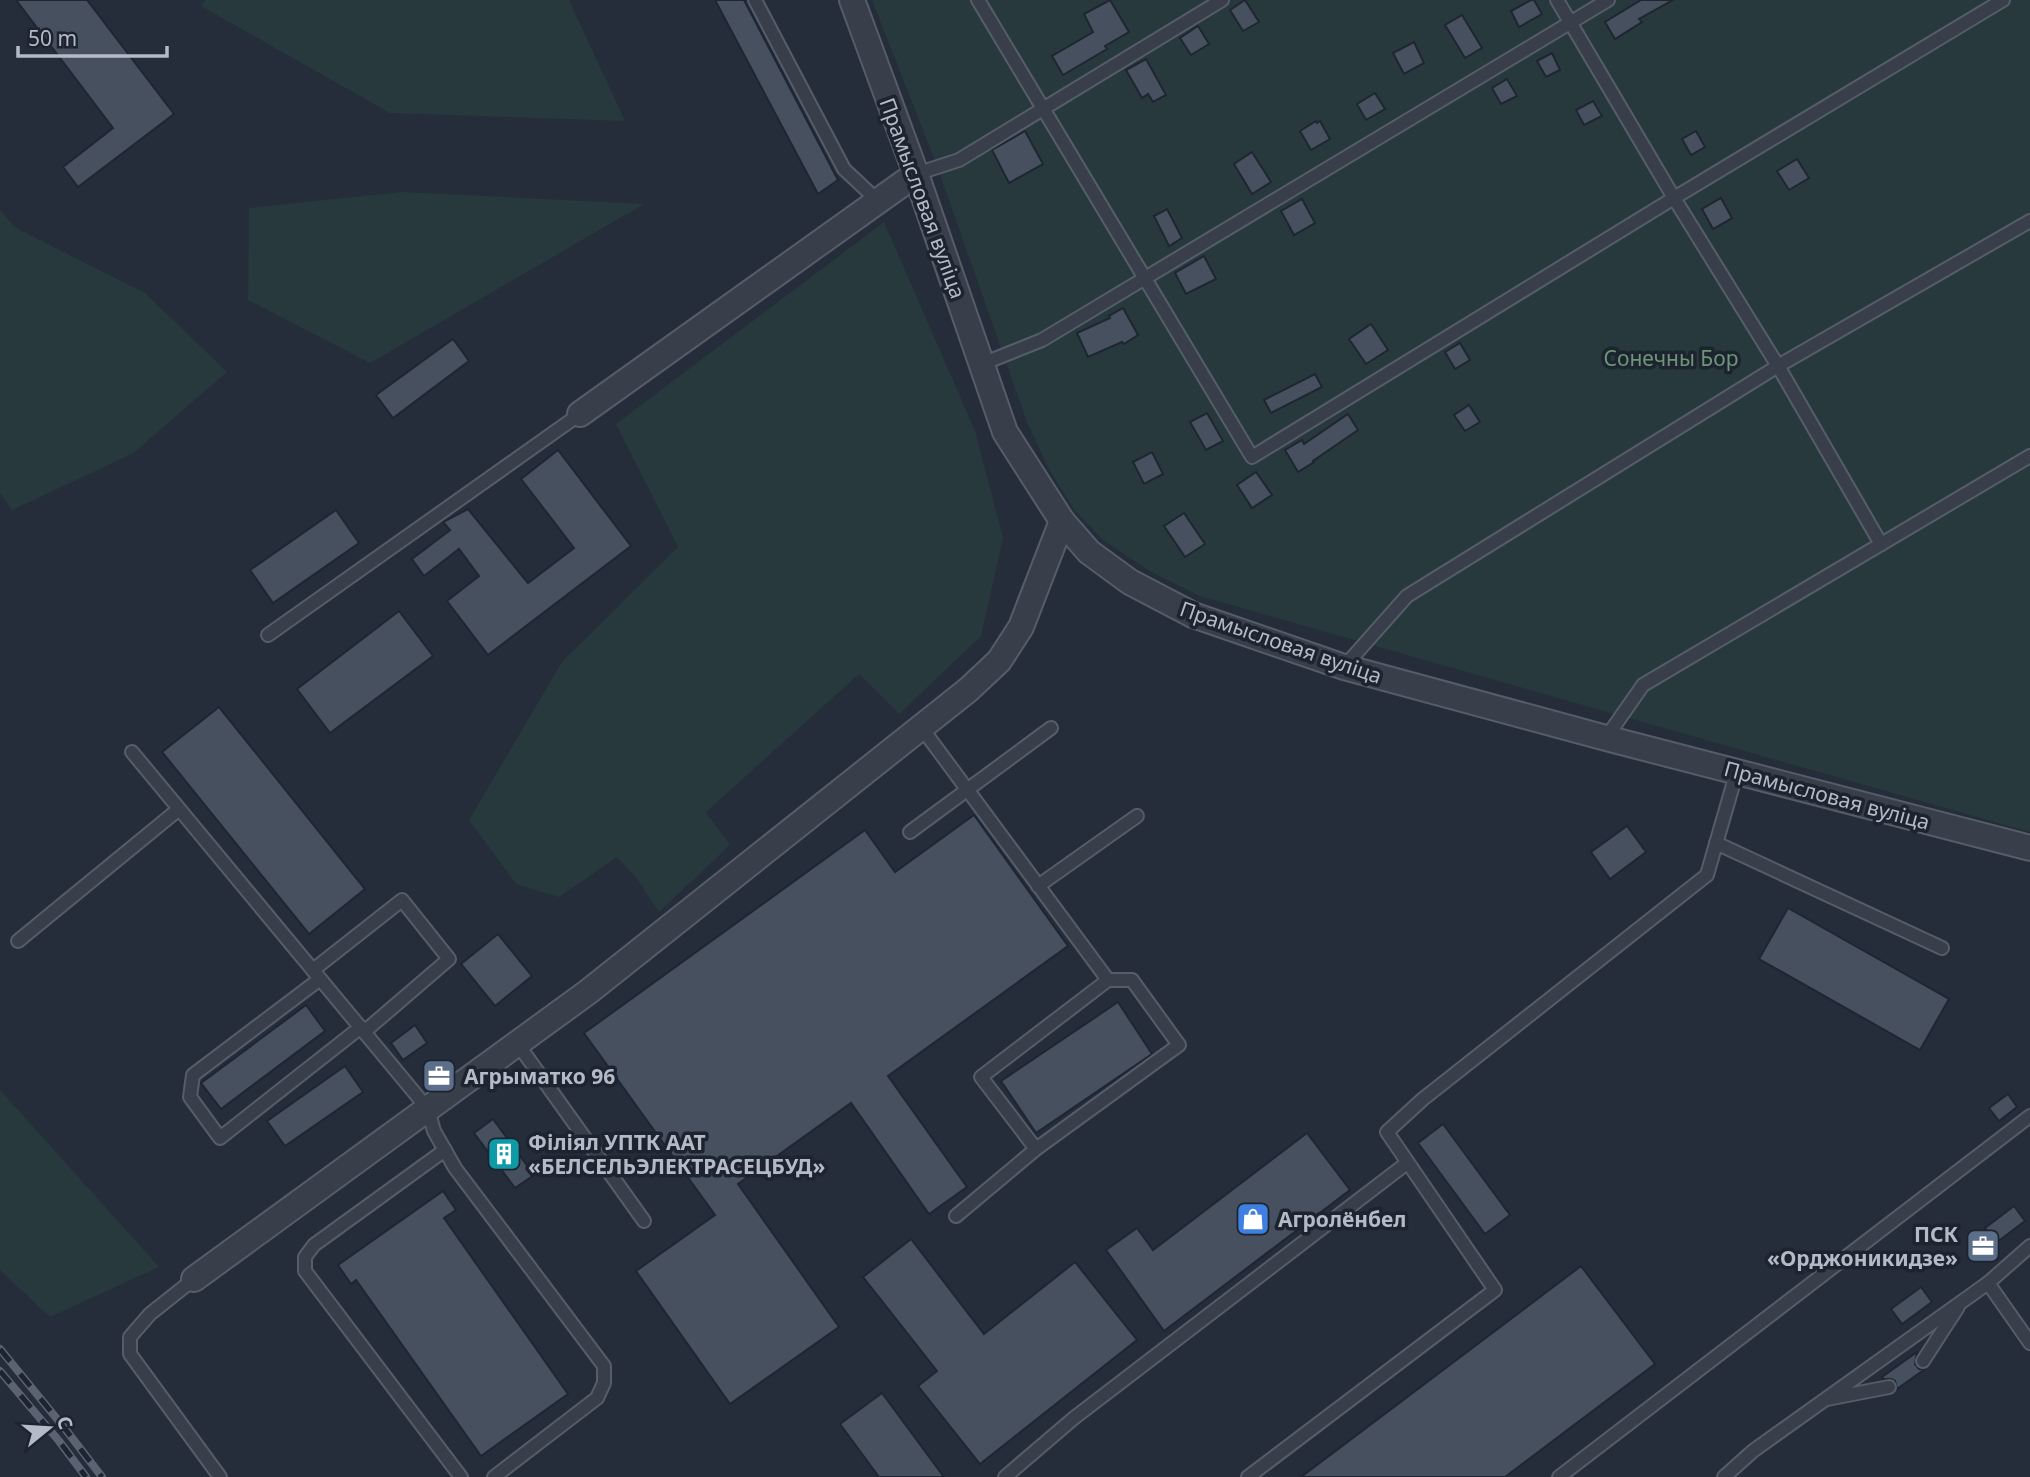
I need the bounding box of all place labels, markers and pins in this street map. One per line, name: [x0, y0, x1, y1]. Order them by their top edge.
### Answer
office icon: Агрыматко 96: [420, 1057, 458, 1095]
place label: Агрыматко 96: [464, 1062, 615, 1090]
place label: Філіял УПТК ААТ «БЕЛСЕЛЬЭЛЕКТРАСЕЦБУД»: [528, 1128, 825, 1180]
building icon: Філіял УПТК ААТ «БЕЛСЕЛЬЭЛЕКТРАСЕЦБУД»: [485, 1135, 523, 1173]
shop icon: Агролёнбел: [1234, 1200, 1272, 1238]
place label: Агролёнбел: [1278, 1205, 1406, 1233]
place label: ПСК «Орджоникидзе»: [1767, 1220, 1958, 1272]
office icon: ПСК «Орджоникидзе»: [1964, 1227, 2002, 1265]

